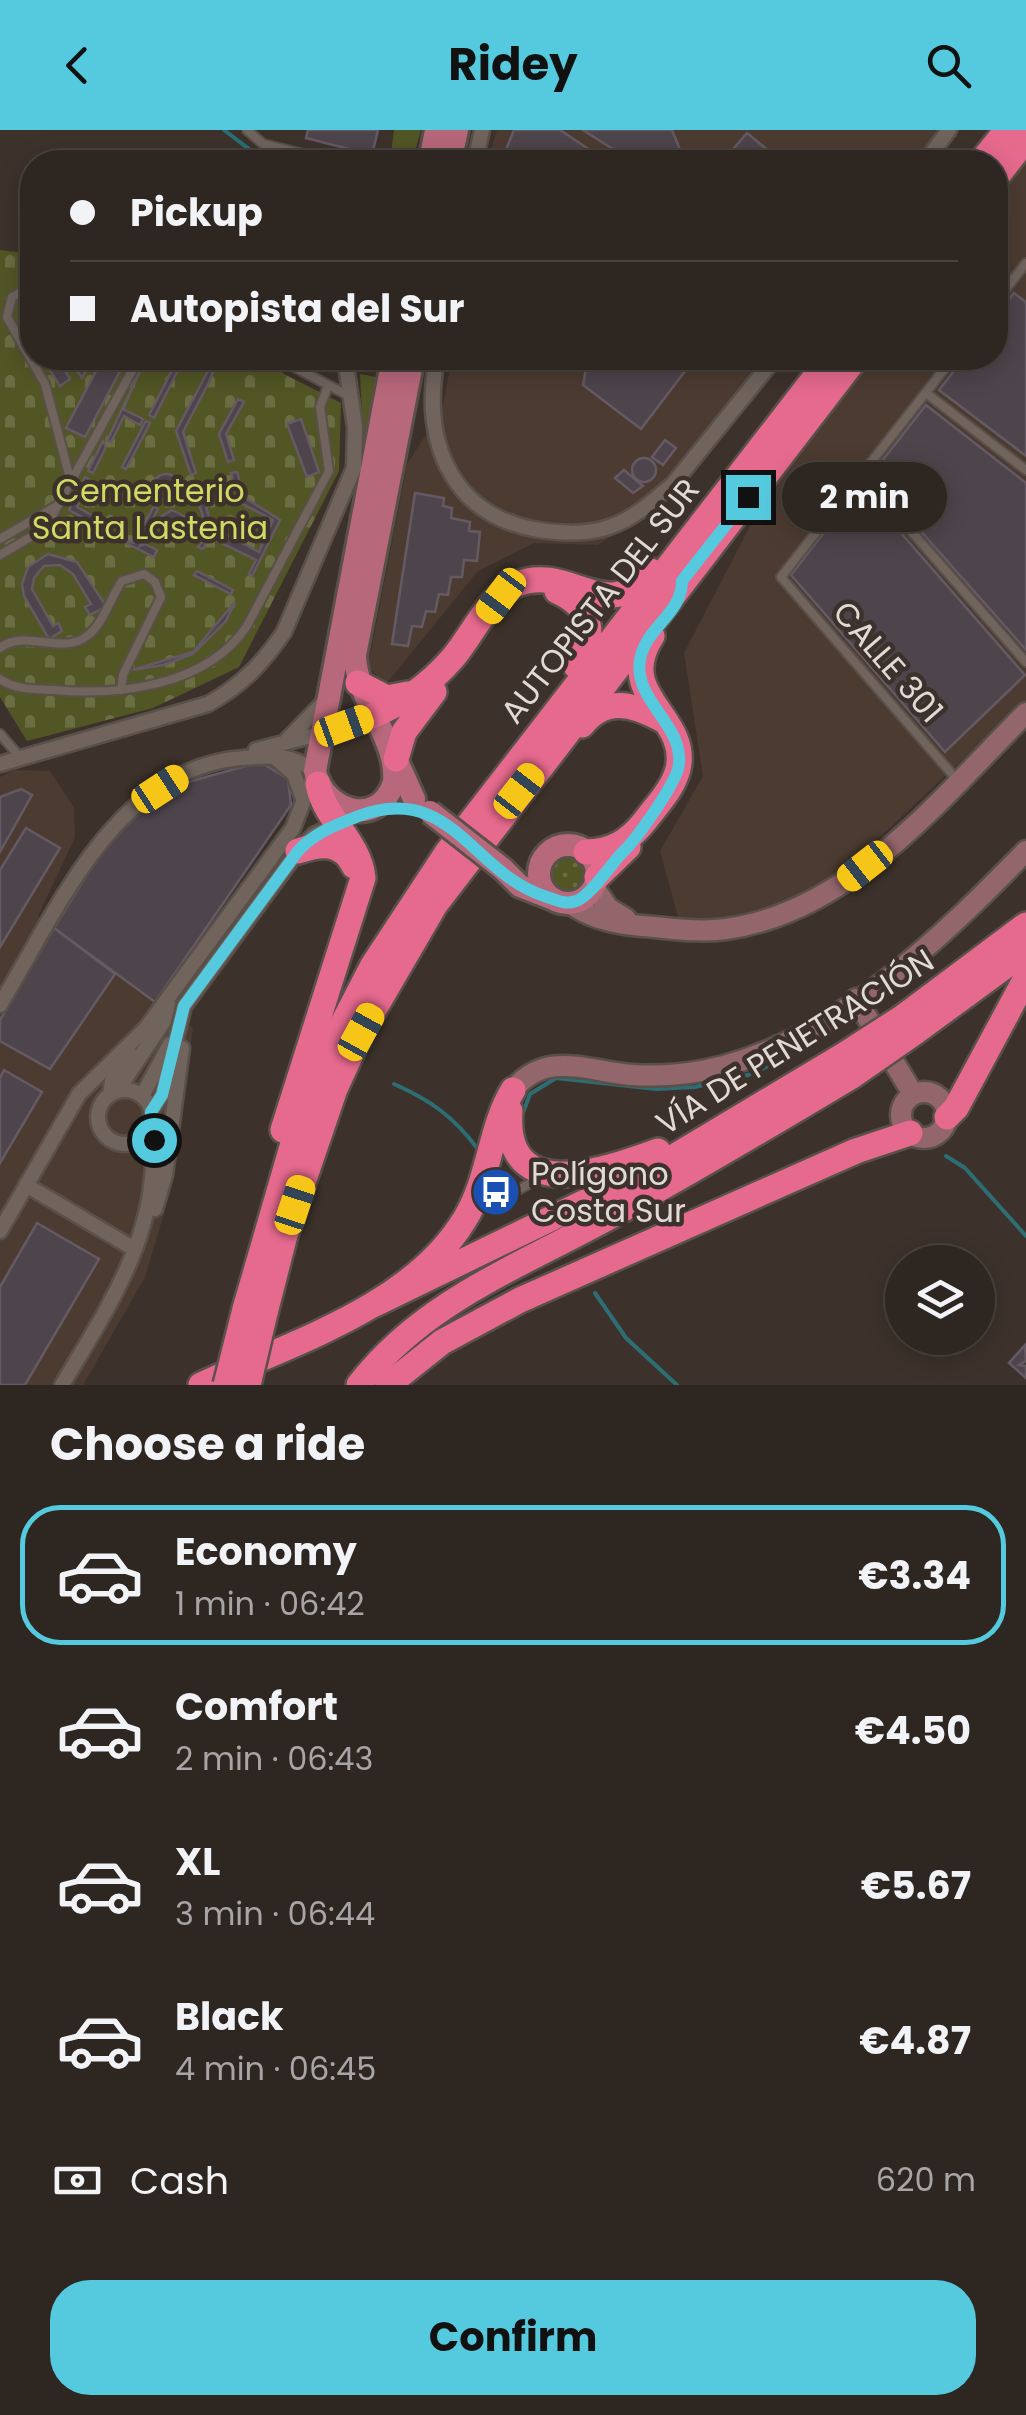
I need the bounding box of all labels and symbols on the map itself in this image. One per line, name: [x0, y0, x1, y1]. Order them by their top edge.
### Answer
callout: 2 min: [783, 462, 948, 532]
park label: Cementerio Santa Lastenia: [32, 468, 268, 550]
street label: AUTOPISTA DEL SUR: [490, 469, 710, 733]
route end: [726, 475, 771, 520]
car: [471, 563, 531, 629]
street label: CALLE 301: [823, 591, 954, 732]
car: [311, 702, 377, 750]
car: [489, 758, 549, 824]
car: [127, 760, 193, 818]
car: [832, 836, 898, 896]
street label: VÍA DE PENETRACIÓN: [647, 938, 942, 1145]
car: [333, 998, 389, 1066]
route start: [132, 1118, 177, 1163]
place label: Polígono Costa Sur: [531, 1151, 686, 1233]
bus stop icon: Polígono Costa Sur: [470, 1166, 522, 1218]
car: [271, 1172, 319, 1238]

